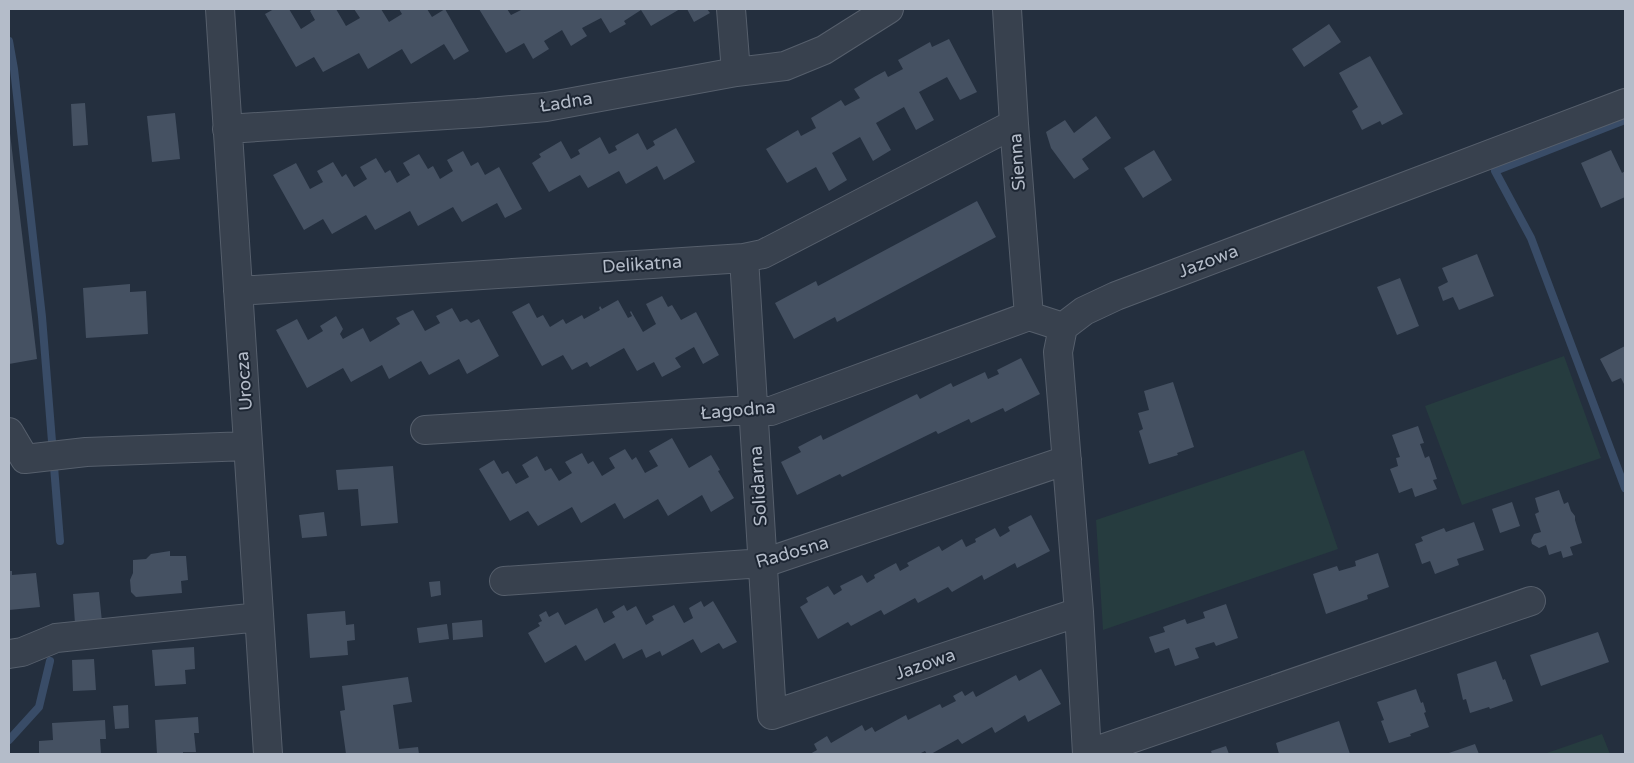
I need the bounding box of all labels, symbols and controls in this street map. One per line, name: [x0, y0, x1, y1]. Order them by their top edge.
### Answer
street label: Ładna: [538, 87, 594, 117]
street label: Sienna: [1004, 132, 1030, 192]
street label: Jazowa: [1175, 240, 1241, 282]
street label: Delikatna: [601, 250, 683, 278]
street label: Urocza: [231, 351, 257, 411]
street label: Łagodna: [700, 396, 776, 424]
street label: Solidarna: [744, 445, 772, 527]
street label: Radosna: [753, 531, 831, 573]
street label: Jazowa: [892, 643, 958, 685]

